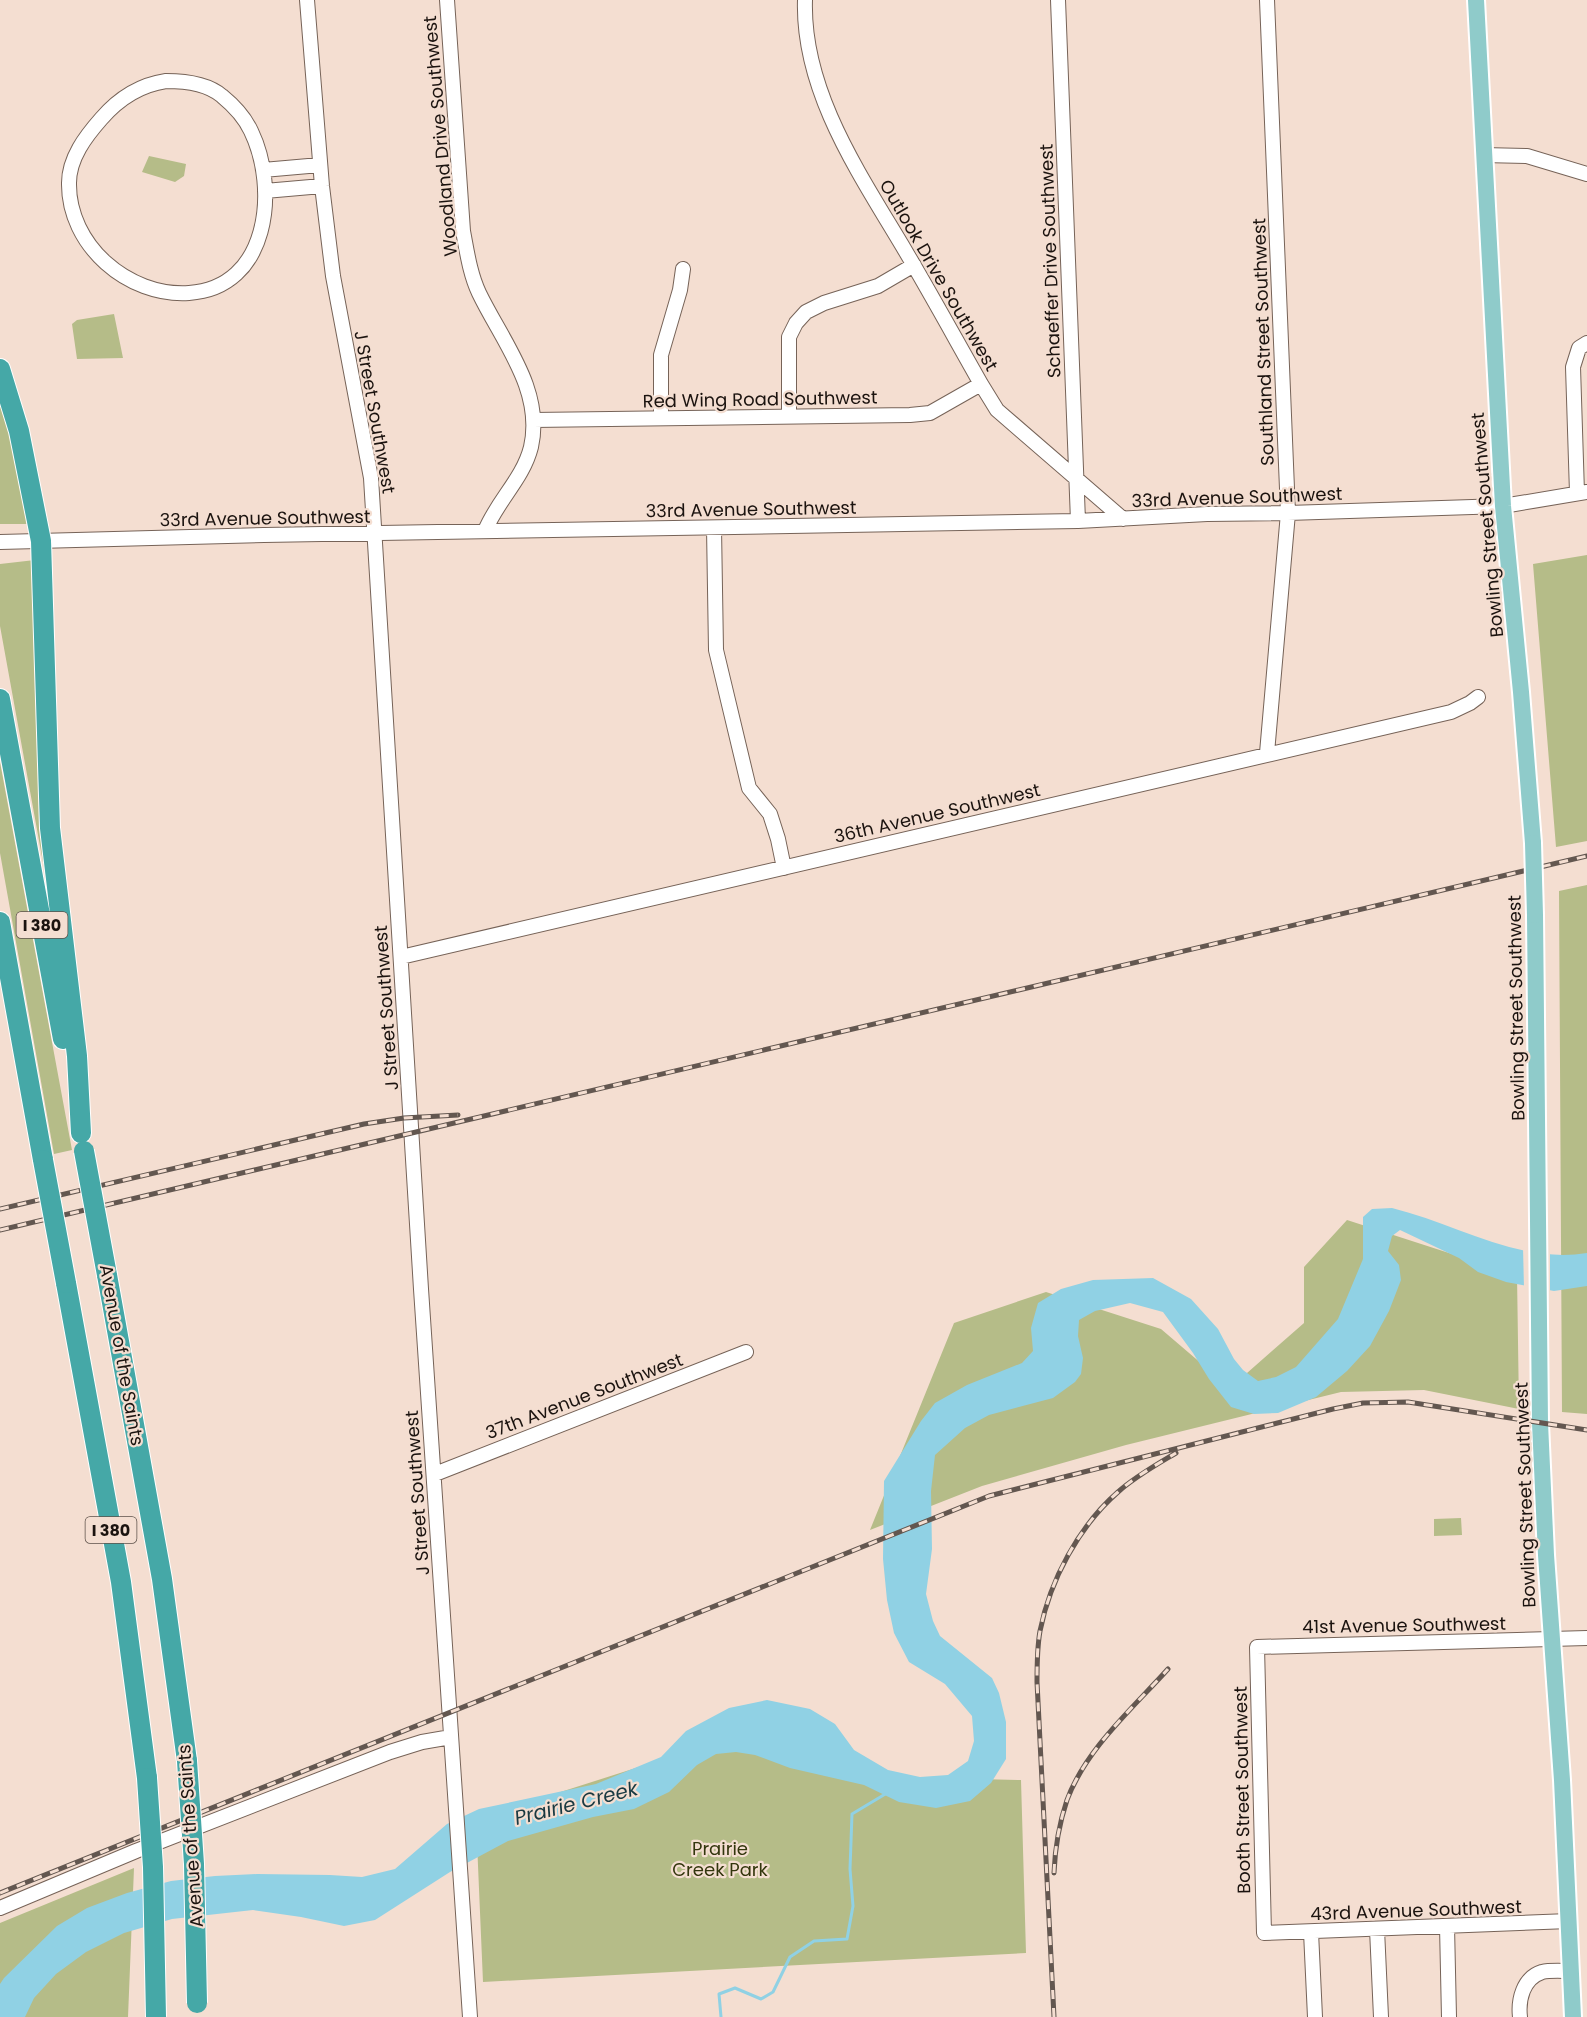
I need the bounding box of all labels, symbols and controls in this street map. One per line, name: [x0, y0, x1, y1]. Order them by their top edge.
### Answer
street label: Woodland Drive Southwest: [417, 15, 463, 257]
street label: Schaeffer Drive Southwest: [1033, 143, 1067, 379]
street label: Outlook Drive Southwest: [874, 175, 1004, 375]
street label: Southland Street Southwest: [1246, 218, 1280, 466]
street label: J Street Southwest: [348, 328, 402, 496]
street label: Red Wing Road Southwest: [642, 384, 878, 414]
street label: Bowling Street Southwest: [1465, 411, 1509, 639]
street label: 33rd Avenue Southwest: [1131, 481, 1343, 513]
street label: 33rd Avenue Southwest: [645, 495, 857, 523]
street label: 33rd Avenue Southwest: [159, 504, 371, 532]
street label: 36th Avenue Southwest: [831, 777, 1043, 849]
street label: Bowling Street Southwest: [1502, 895, 1530, 1121]
road number: I 380: [16, 912, 68, 938]
street label: J Street Southwest: [368, 925, 404, 1091]
street label: Avenue of the Saints: [94, 1263, 150, 1447]
street label: 37th Avenue Southwest: [482, 1347, 686, 1445]
street label: Bowling Street Southwest: [1509, 1382, 1541, 1608]
street label: J Street Southwest: [399, 1410, 435, 1576]
road number: I 380: [86, 1517, 136, 1543]
street label: 41st Avenue Southwest: [1302, 1611, 1506, 1639]
street label: Booth Street Southwest: [1228, 1686, 1256, 1894]
street label: Avenue of the Saints: [171, 1744, 209, 1928]
water label: Prairie Creek: [511, 1774, 642, 1832]
park label: Prairie Creek Park: [672, 1836, 769, 1882]
street label: 43rd Avenue Southwest: [1310, 1894, 1522, 1926]

